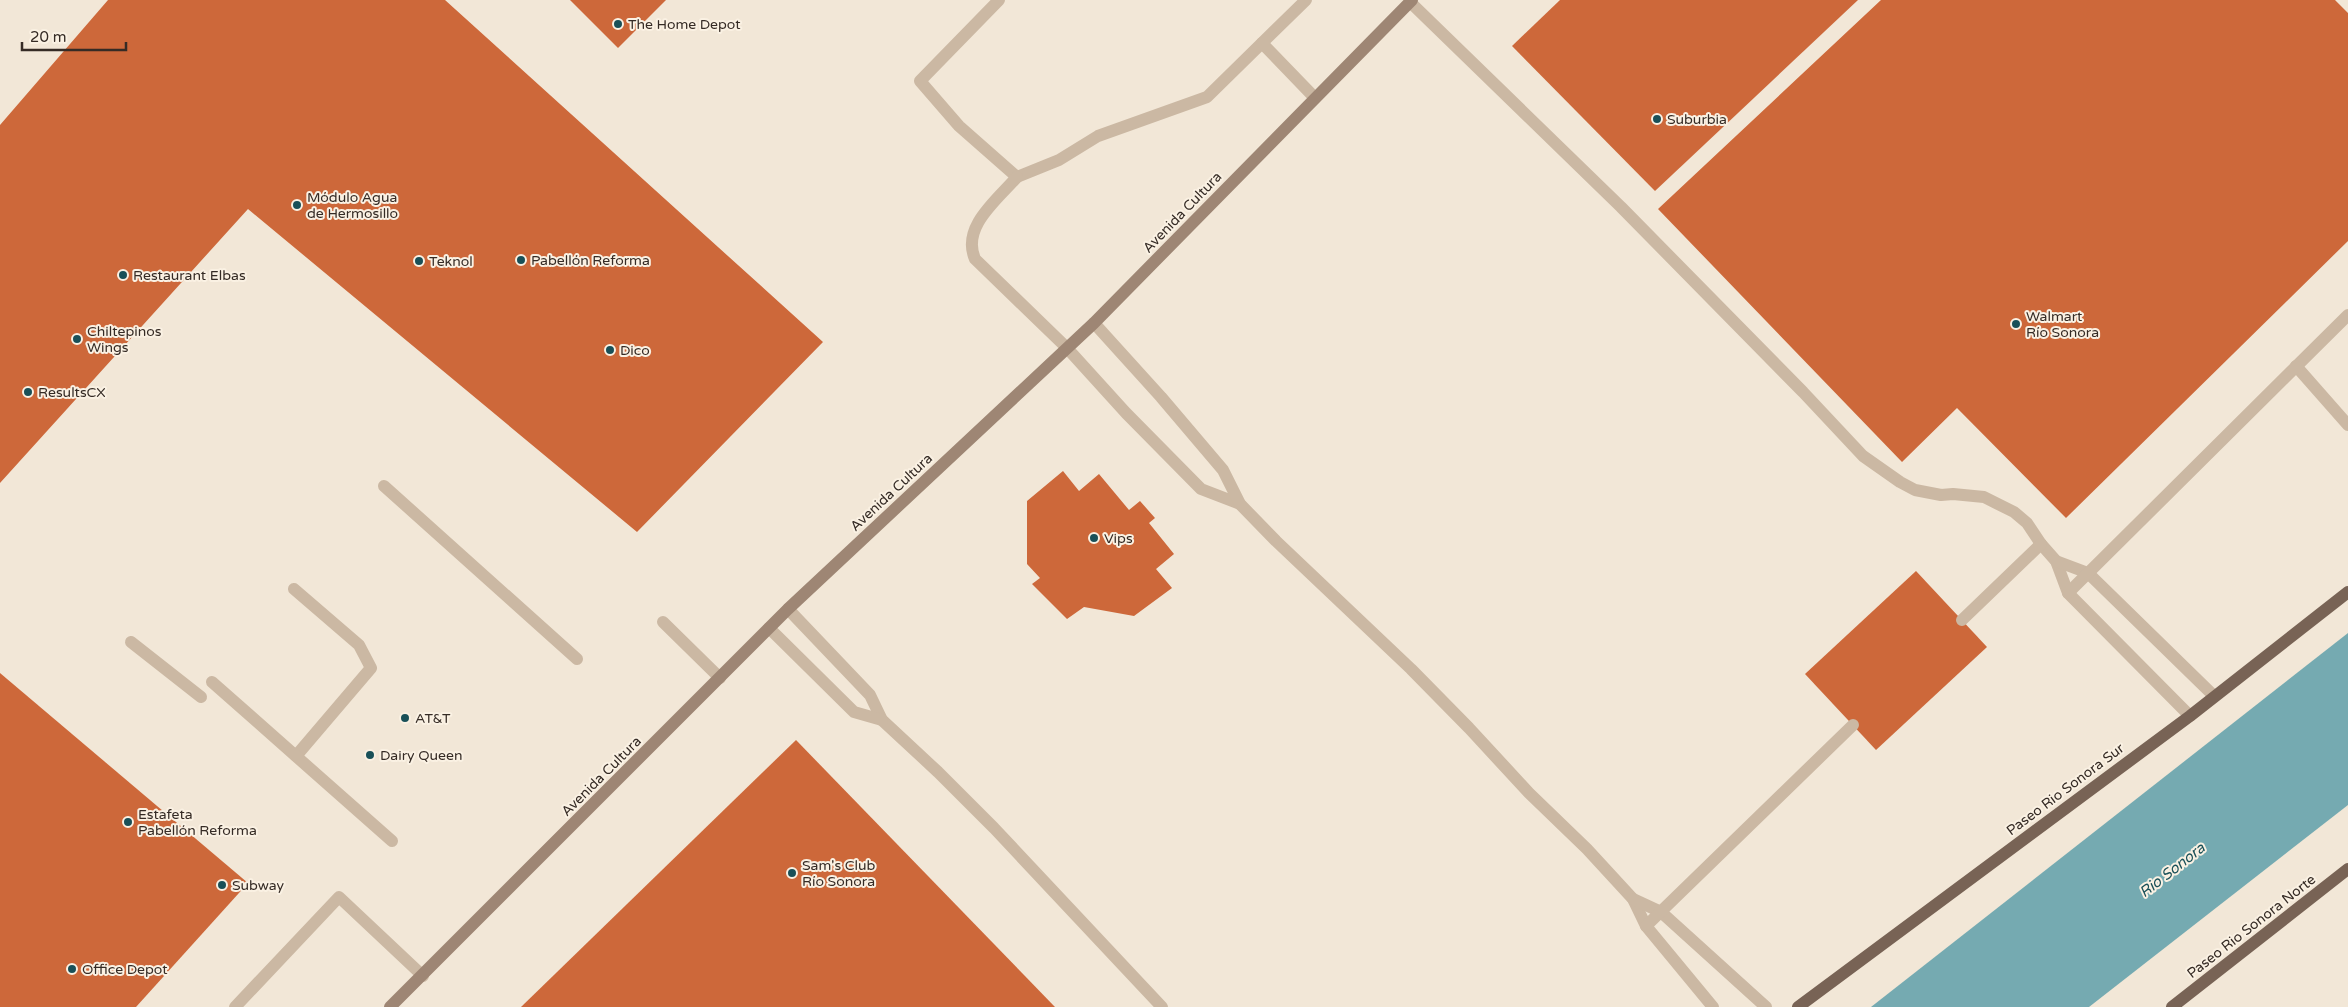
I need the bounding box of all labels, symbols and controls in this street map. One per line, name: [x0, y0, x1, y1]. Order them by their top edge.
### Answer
place label: The Home Depot: [628, 16, 741, 33]
marker: The Home Depot: [612, 18, 624, 30]
scale bar: [22, 20, 126, 52]
text: 20 m: [30, 28, 67, 46]
place label: Suburbia: [1667, 111, 1727, 128]
marker: Suburbia: [1651, 113, 1663, 125]
street label: Avenida Cultura: [1139, 168, 1225, 256]
place label: Módulo Agua de Hermosillo: [307, 189, 398, 222]
marker: Módulo Agua de Hermosillo: [291, 199, 303, 211]
place label: Pabellón Reforma: [531, 252, 650, 269]
place label: Teknol: [429, 253, 473, 270]
marker: Pabellón Reforma: [515, 254, 527, 266]
marker: Teknol: [413, 255, 425, 267]
place label: Restaurant Elbas: [133, 267, 246, 284]
marker: Restaurant Elbas: [117, 269, 129, 281]
place label: Walmart Río Sonora: [2026, 308, 2099, 341]
marker: Walmart Río Sonora: [2010, 318, 2022, 330]
place label: Chiltepinos Wings: [87, 323, 162, 356]
marker: Chiltepinos Wings: [71, 333, 83, 345]
place label: Dico: [620, 342, 650, 359]
marker: Dico: [604, 344, 616, 356]
place label: ResultsCX: [38, 384, 106, 401]
marker: ResultsCX: [22, 386, 34, 398]
street label: Avenida Cultura: [847, 450, 936, 535]
place label: Vips: [1104, 530, 1133, 547]
marker: Vips: [1088, 532, 1100, 544]
place label: AT&T: [415, 710, 451, 727]
marker: AT&T: [399, 712, 411, 724]
street label: Avenida Cultura: [558, 733, 645, 820]
street label: Paseo Rio Sonora Sur: [2003, 739, 2128, 839]
place label: Dairy Queen: [380, 747, 462, 764]
marker: Dairy Queen: [364, 749, 376, 761]
place label: Estafeta Pabellón Reforma: [138, 806, 257, 839]
marker: Estafeta Pabellón Reforma: [122, 816, 134, 828]
water label: Rio Sonora: [2136, 838, 2209, 901]
place label: Sam's Club Río Sonora: [802, 857, 876, 890]
marker: Sam's Club Río Sonora: [786, 867, 798, 879]
street label: Paseo Rio Sonora Norte: [2184, 871, 2319, 982]
place label: Subway: [232, 877, 285, 894]
marker: Subway: [216, 879, 228, 891]
place label: Office Depot: [82, 961, 168, 978]
marker: Office Depot: [66, 963, 78, 975]

